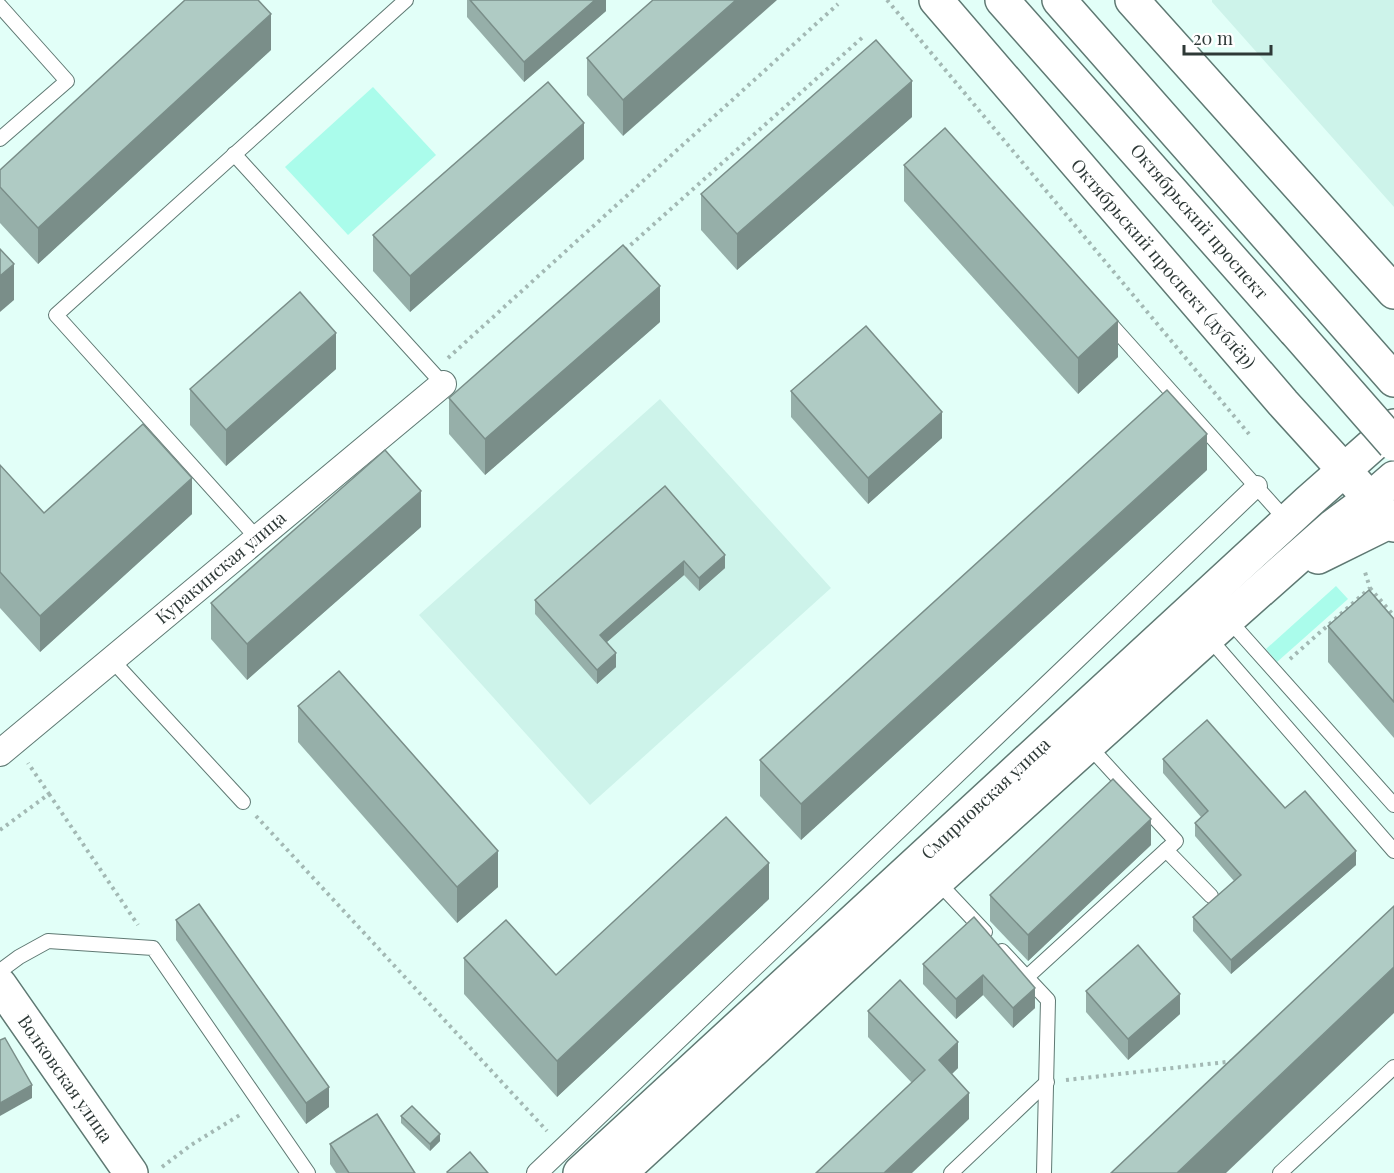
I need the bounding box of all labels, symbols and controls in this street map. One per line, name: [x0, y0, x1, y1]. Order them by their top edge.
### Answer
scale bar: [1184, 18, 1271, 56]
text: 20 m: [1193, 26, 1233, 50]
street label: Октябрьский проспект: [1125, 138, 1274, 304]
street label: Октябрьский проспект (дублёр): [1066, 153, 1262, 373]
street label: Куракинская улица: [150, 506, 291, 629]
street label: Смирновская улица: [916, 732, 1055, 864]
street label: Волковская улица: [13, 1010, 119, 1147]

